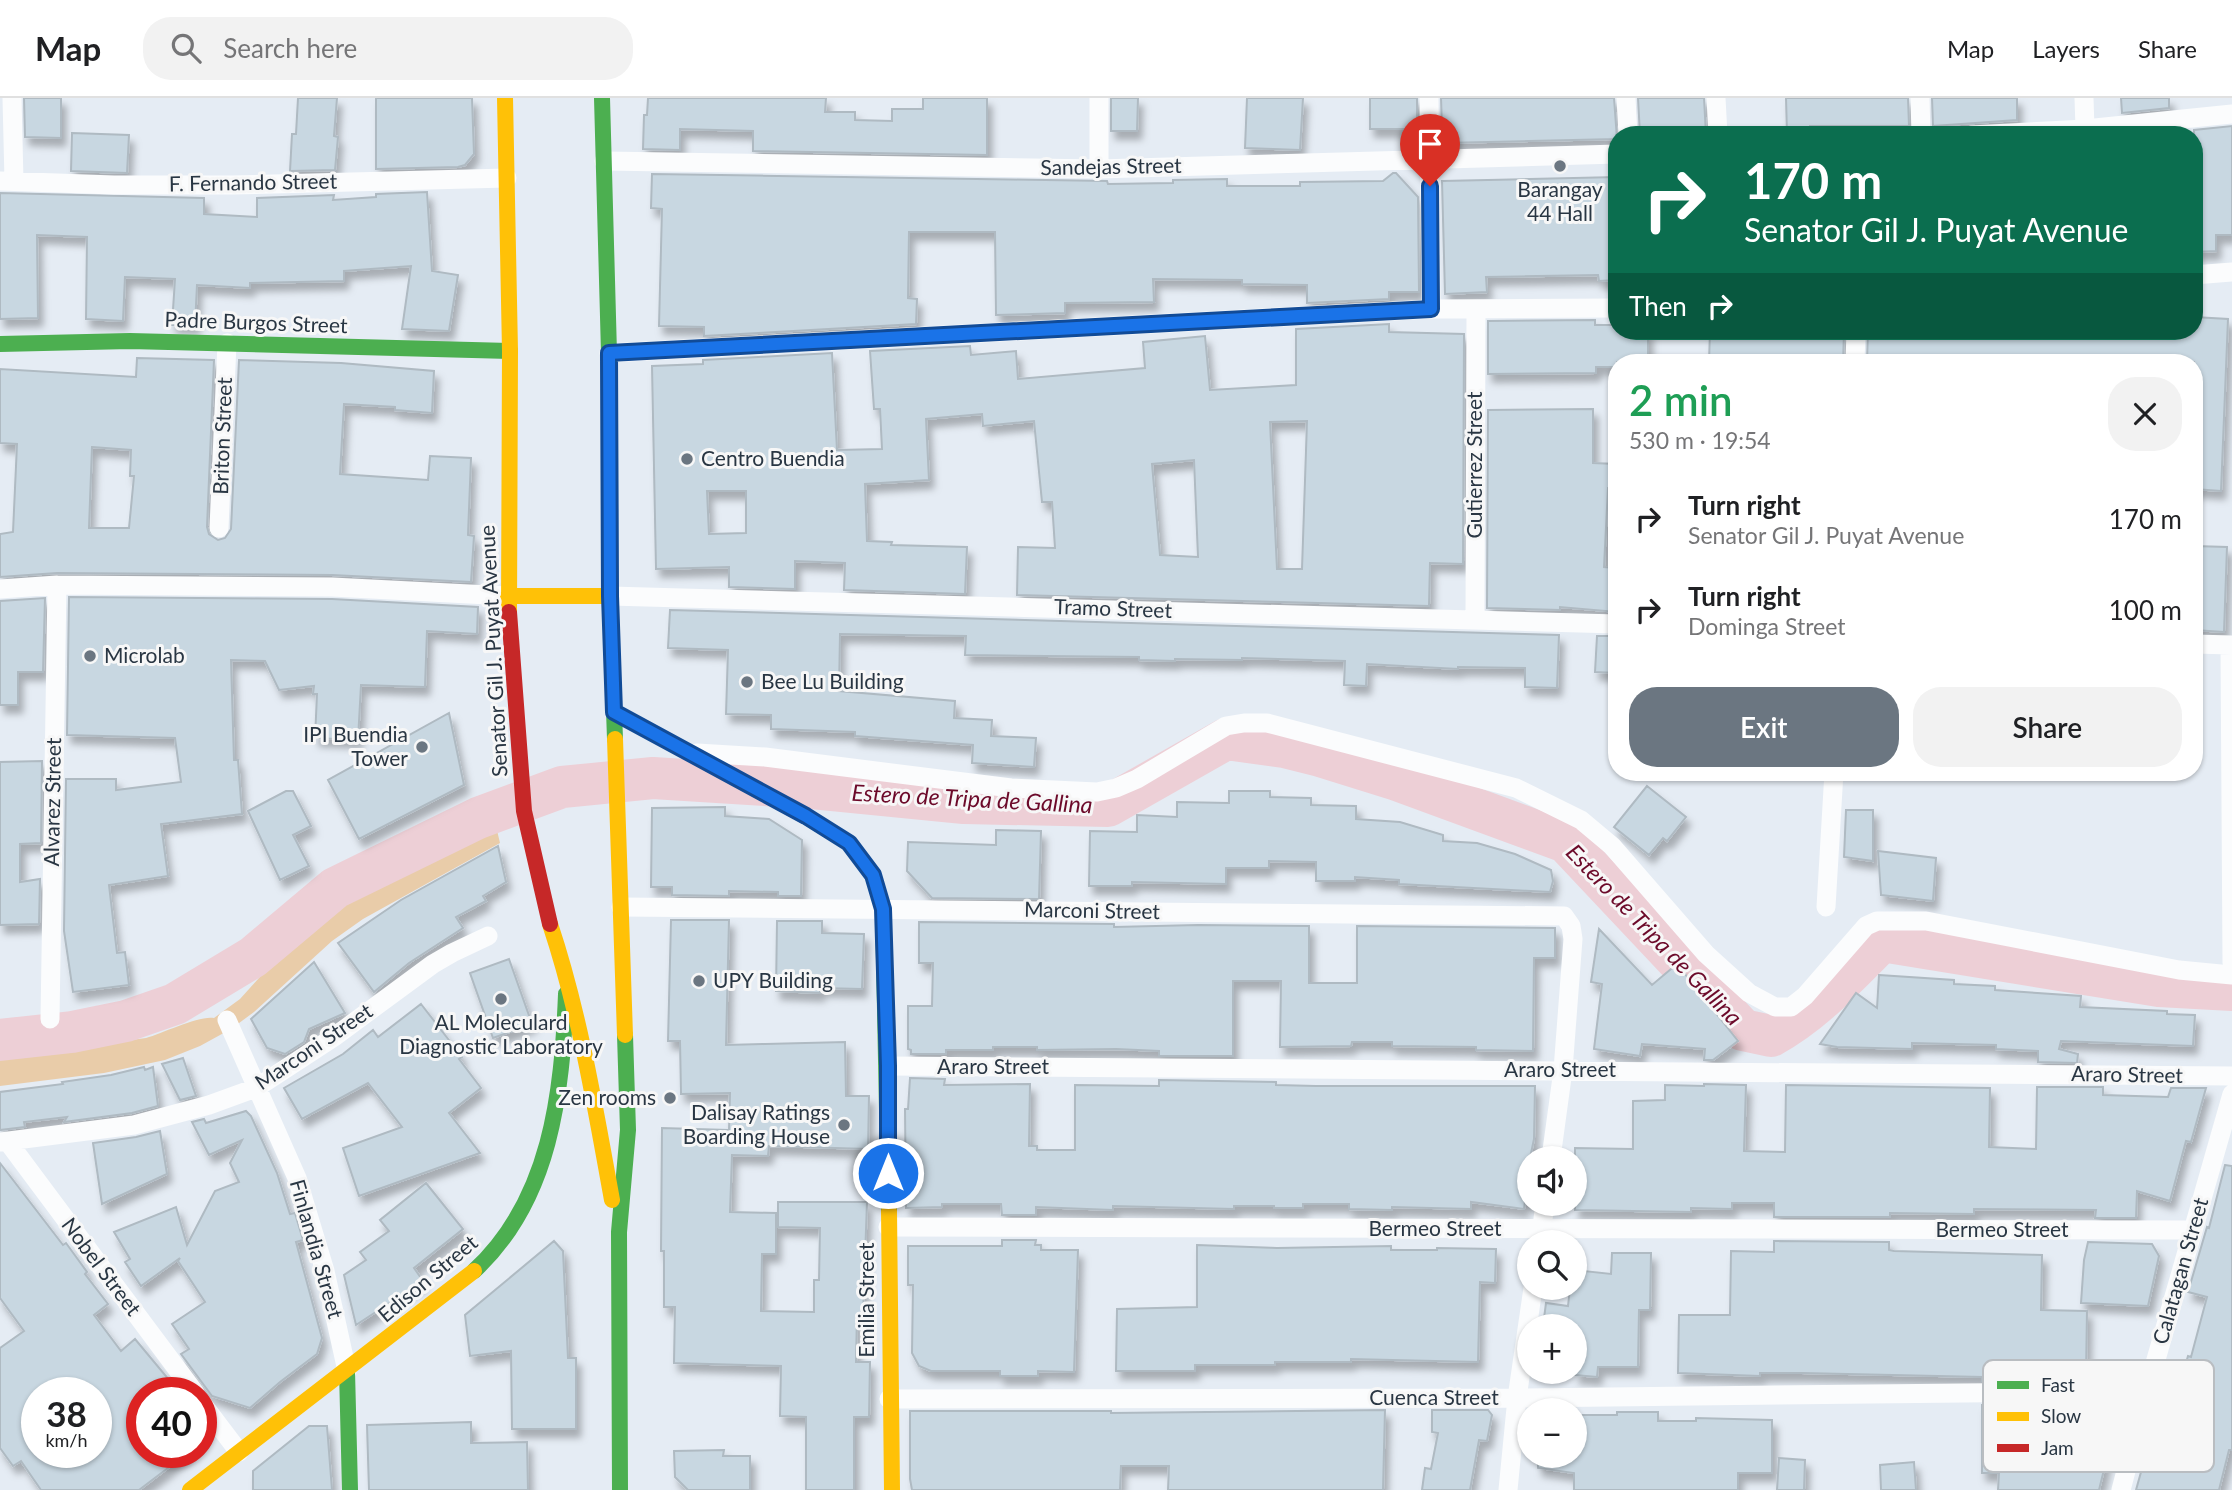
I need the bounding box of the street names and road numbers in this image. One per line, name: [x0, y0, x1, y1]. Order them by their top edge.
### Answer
street label: Sandejas Street: [1040, 152, 1182, 179]
street label: F. Fernando Street: [169, 168, 338, 195]
street label: Padre Burgos Street: [164, 306, 348, 337]
street label: Briton Street: [207, 376, 236, 495]
street label: Gutierrez Street: [1461, 391, 1486, 539]
street label: Senator Gil J. Puyat Avenue: [473, 524, 512, 778]
street label: Tramo Street: [1054, 593, 1173, 622]
street label: Alvarez Street: [38, 737, 65, 867]
street label: Marconi Street: [1024, 896, 1161, 923]
street label: Marconi Street: [250, 997, 377, 1094]
street label: Araro Street: [937, 1053, 1049, 1078]
street label: Araro Street: [1504, 1056, 1616, 1081]
street label: Araro Street: [2071, 1060, 2184, 1087]
street label: Finlandia Street: [286, 1176, 349, 1322]
street label: Calatagan Street: [2147, 1194, 2213, 1347]
street label: Nobel Street: [57, 1212, 147, 1320]
street label: Bermeo Street: [1368, 1215, 1502, 1240]
street label: Bermeo Street: [1935, 1216, 2069, 1241]
street label: Edison Street: [372, 1229, 482, 1327]
street label: Emilia Street: [853, 1242, 878, 1358]
street label: Cuenca Street: [1369, 1384, 1499, 1409]

